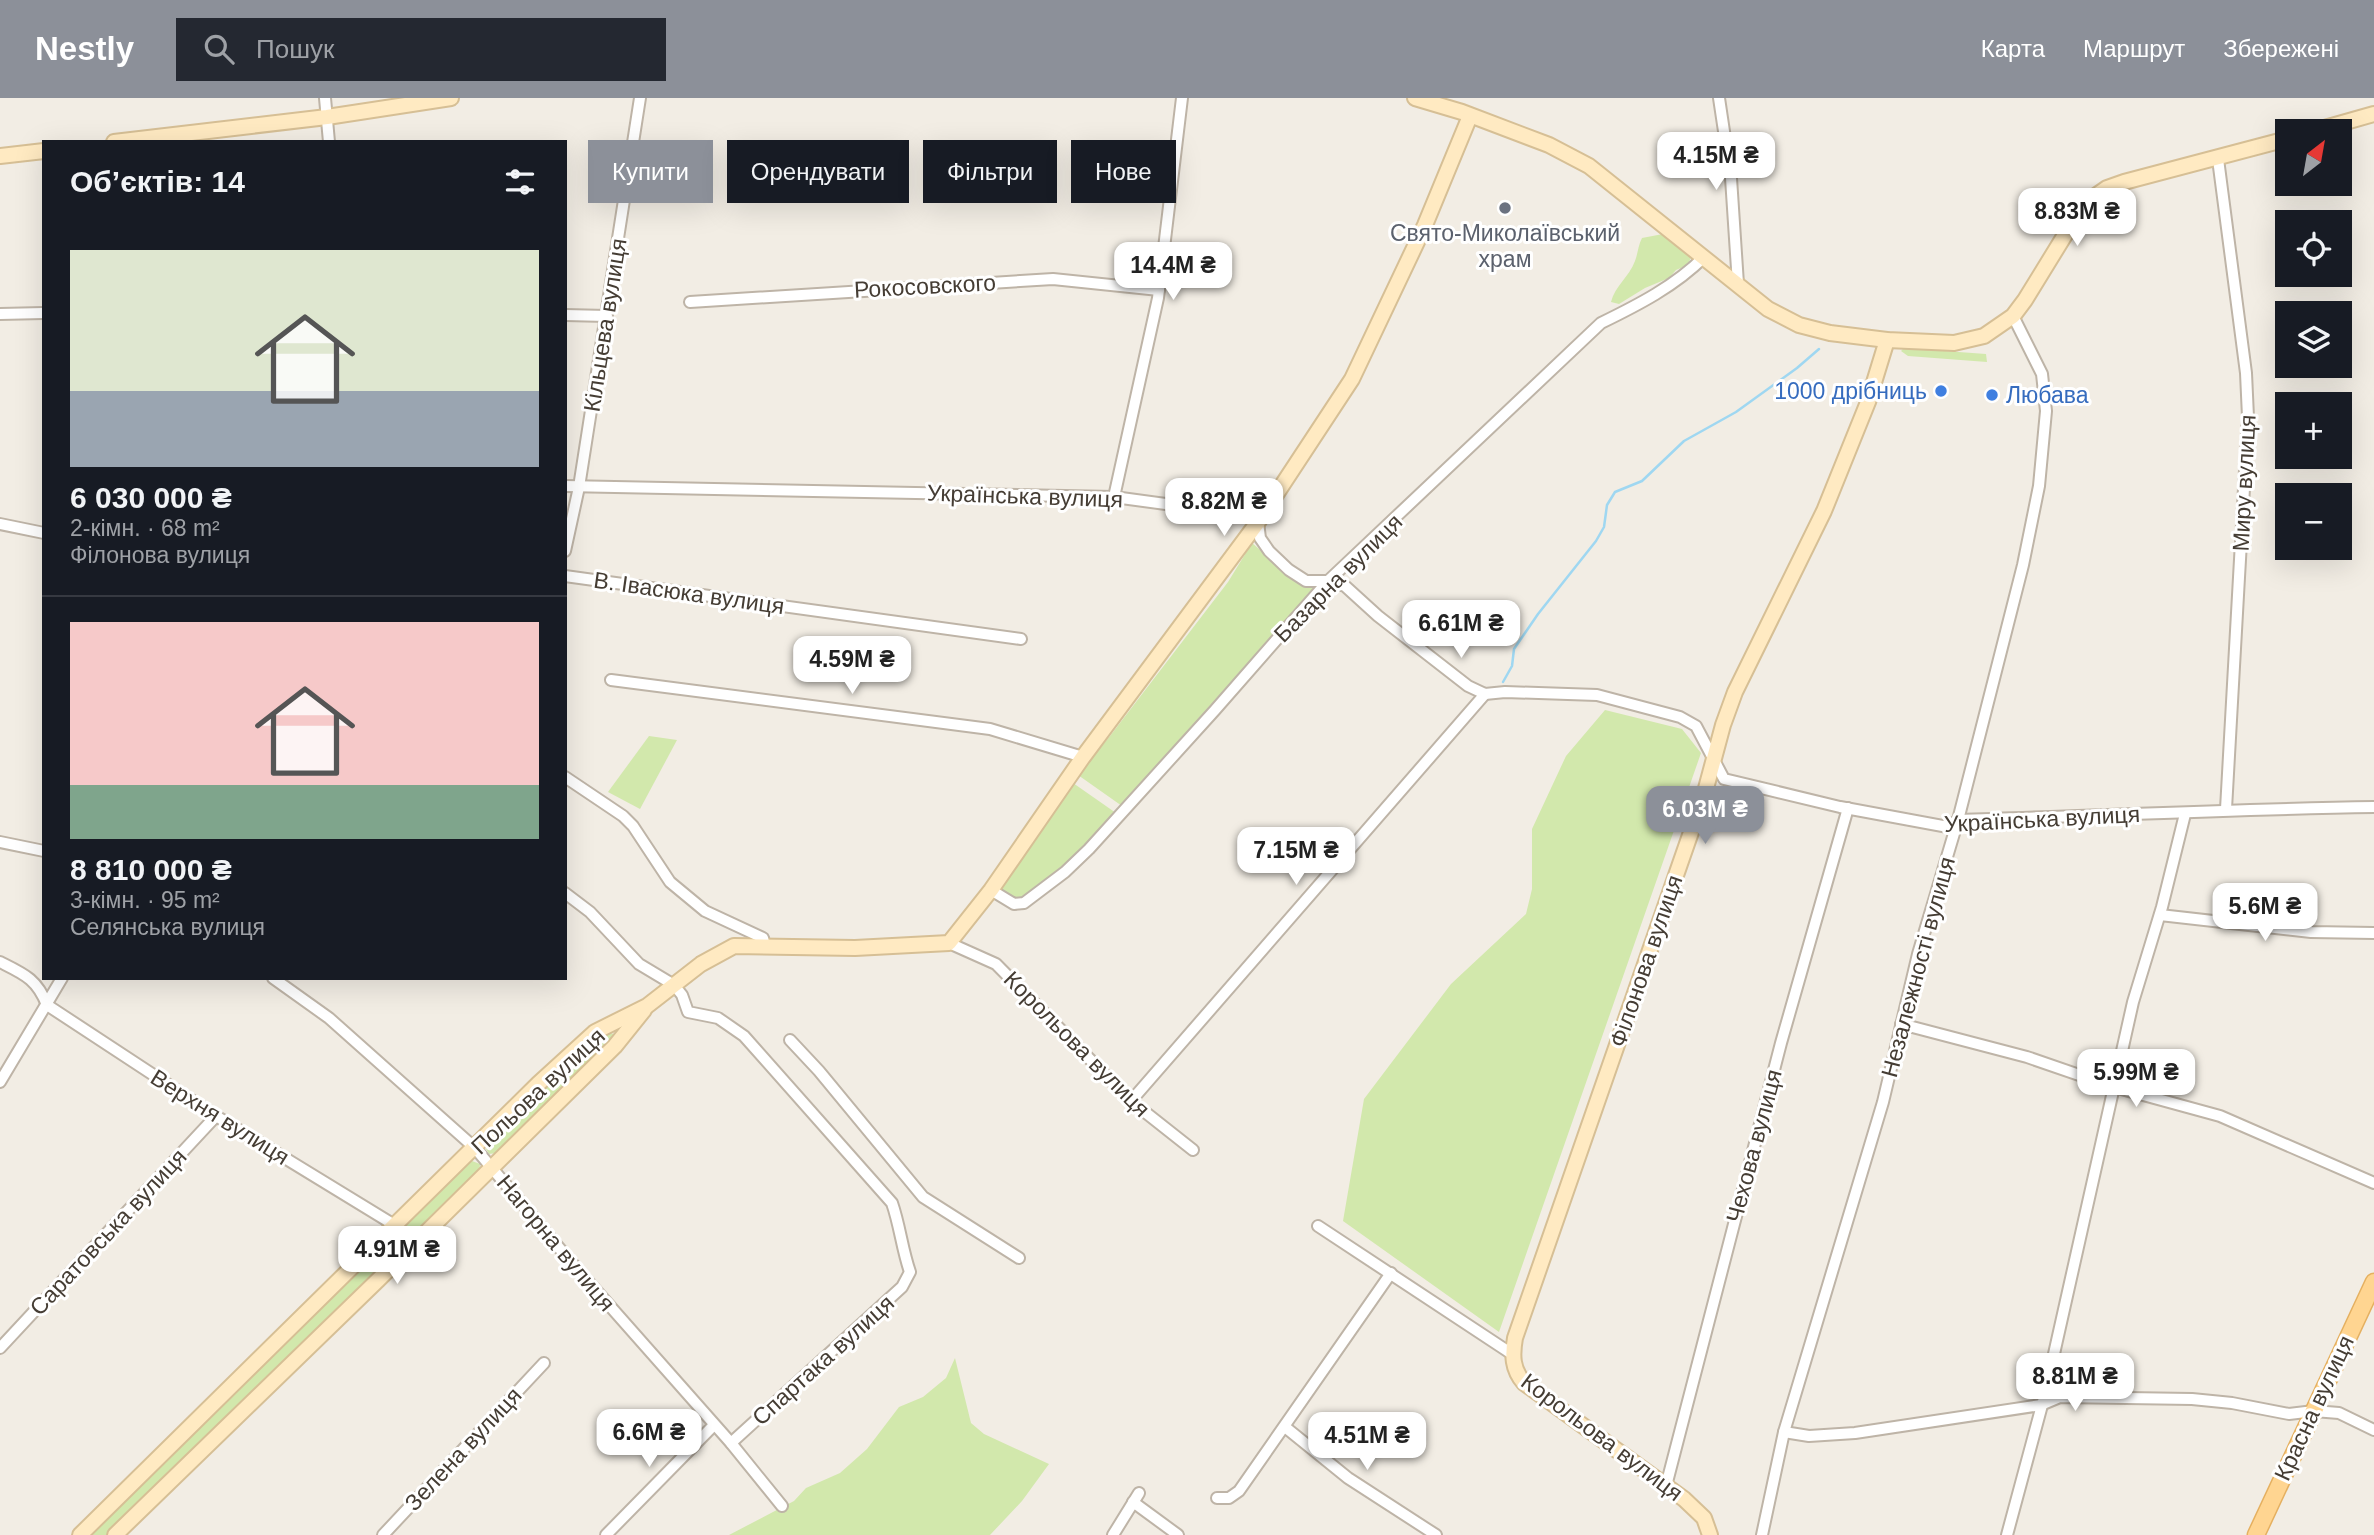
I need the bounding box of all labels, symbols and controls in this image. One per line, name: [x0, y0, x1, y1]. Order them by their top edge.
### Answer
search box: [176, 18, 666, 81]
text: Nestly: [35, 30, 134, 67]
icon: search: [200, 30, 238, 68]
text: Пошук: [256, 34, 334, 64]
text: Карта: [1981, 35, 2045, 62]
text: Маршрут: [2083, 35, 2185, 62]
text: Збережені: [2223, 35, 2339, 62]
north arrow: [2275, 119, 2352, 196]
map controls: [2275, 119, 2352, 560]
pin: 4.15M ₴: [1651, 132, 1781, 192]
chip: Купити: [588, 140, 713, 203]
chip: Орендувати: [727, 140, 909, 203]
chip: Фільтри: [923, 140, 1057, 203]
chip: Нове: [1071, 140, 1176, 203]
text: 4.15M ₴: [1673, 142, 1759, 168]
icon: filters: [501, 163, 539, 201]
text: Об’єктів: 14: [70, 165, 245, 198]
pin: 8.83M ₴: [2012, 188, 2142, 248]
text: 8.83M ₴: [2034, 198, 2120, 224]
marker: Свято-Миколаївський храм: [1497, 200, 1513, 216]
button: locate: [2275, 210, 2352, 287]
place label: Свято-Миколаївський храм: [1390, 220, 1620, 272]
street label: Кільцева вулиця: [578, 236, 632, 414]
pin: 14.4M ₴: [1108, 242, 1238, 302]
text: 14.4M ₴: [1130, 252, 1216, 278]
street label: Рокосовского: [853, 269, 997, 303]
icon: home: [242, 296, 368, 422]
button: layers: [2275, 301, 2352, 378]
place label: 1000 дрібниць: [1774, 378, 1927, 404]
place label: Любава: [2006, 382, 2089, 408]
marker: 1000 дрібниць: [1933, 383, 1949, 399]
marker: Любава: [1984, 387, 2000, 403]
button: +: [2275, 392, 2352, 469]
street label: Миру вулиця: [2227, 414, 2261, 552]
pin: 8.82M ₴: [1159, 478, 1289, 538]
street label: Українська вулиця: [927, 480, 1123, 512]
text: 6 030 000 ₴: [70, 481, 232, 514]
button: −: [2275, 483, 2352, 560]
text: 8.82M ₴: [1181, 488, 1267, 514]
street label: Базарна вулиця: [1269, 509, 1407, 647]
text: 2-кімн. · 68 m²: [70, 515, 220, 541]
text: Філонова вулиця: [70, 542, 250, 568]
street label: В. Івасюка вулиця: [592, 567, 786, 619]
pin: 6.61M ₴: [1396, 601, 1526, 660]
text: 6.61M ₴: [1418, 610, 1504, 636]
pin: 4.59M ₴: [787, 636, 917, 696]
text: 4.59M ₴: [809, 646, 895, 672]
icon: home: [242, 668, 368, 794]
pin: 6.03M ₴: [1640, 786, 1770, 846]
text: 6.03M ₴: [1662, 796, 1748, 822]
street label: Українська вулиця: [1943, 801, 2141, 837]
pin: 7.15M ₴: [1231, 828, 1361, 887]
text: 7.15M ₴: [1253, 837, 1339, 863]
text: 8 810 000 ₴: [70, 853, 232, 886]
street label: Незалежності вулиця: [1876, 854, 1960, 1080]
street label: Філонова вулиця: [1604, 872, 1688, 1050]
pin: 5.6M ₴: [2208, 884, 2322, 943]
text: 3-кімн. · 95 m²: [70, 887, 220, 913]
text: 5.6M ₴: [2229, 893, 2301, 919]
text: Селянська вулиця: [70, 914, 265, 940]
street label: Корольова вулиця: [999, 966, 1155, 1122]
street label: Польова вулиця: [466, 1023, 610, 1159]
pin: 5.99M ₴: [2071, 1049, 2201, 1109]
text: 5.99M ₴: [2093, 1059, 2179, 1085]
street label: Верхня вулиця: [146, 1064, 294, 1170]
street label: Чехова вулиця: [1721, 1067, 1787, 1225]
street label: Саратовська вулиця: [24, 1144, 192, 1320]
street label: Нагорна вулиця: [492, 1170, 620, 1316]
pin: 4.91M ₴: [332, 1226, 462, 1286]
text: 4.91M ₴: [354, 1236, 440, 1262]
street label: Спартака вулиця: [747, 1290, 899, 1430]
street label: Красна вулиця: [2269, 1331, 2359, 1485]
pin: 8.81M ₴: [2010, 1354, 2140, 1413]
text: 8.81M ₴: [2032, 1363, 2118, 1389]
street label: Корольова вулиця: [1516, 1368, 1688, 1506]
street label: Зелена вулиця: [399, 1382, 527, 1516]
pin: 6.6M ₴: [592, 1410, 706, 1469]
pin: 4.51M ₴: [1302, 1412, 1432, 1472]
text: 6.6M ₴: [613, 1419, 685, 1445]
text: 4.51M ₴: [1324, 1422, 1410, 1448]

